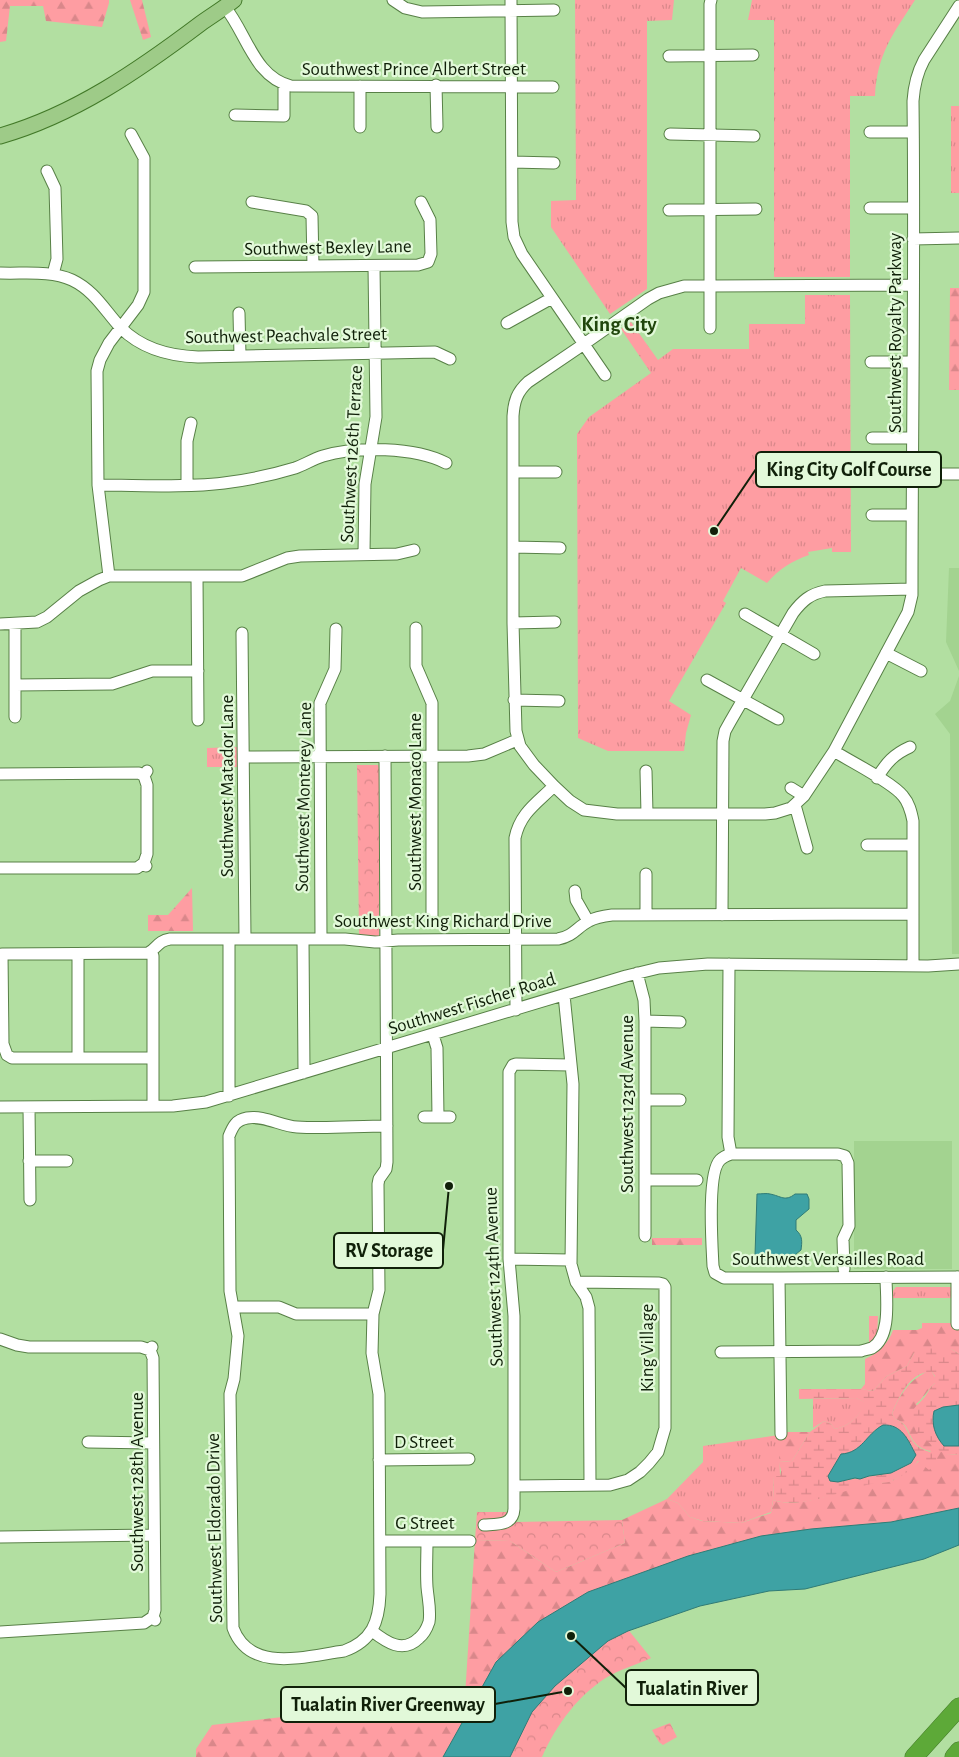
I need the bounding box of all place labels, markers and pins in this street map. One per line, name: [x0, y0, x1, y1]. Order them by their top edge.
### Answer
callout: King City Golf Course: [756, 452, 941, 487]
callout: RV Storage: [334, 1233, 443, 1268]
callout: Tualatin River: [626, 1670, 758, 1705]
callout: Tualatin River Greenway: [281, 1687, 495, 1722]

